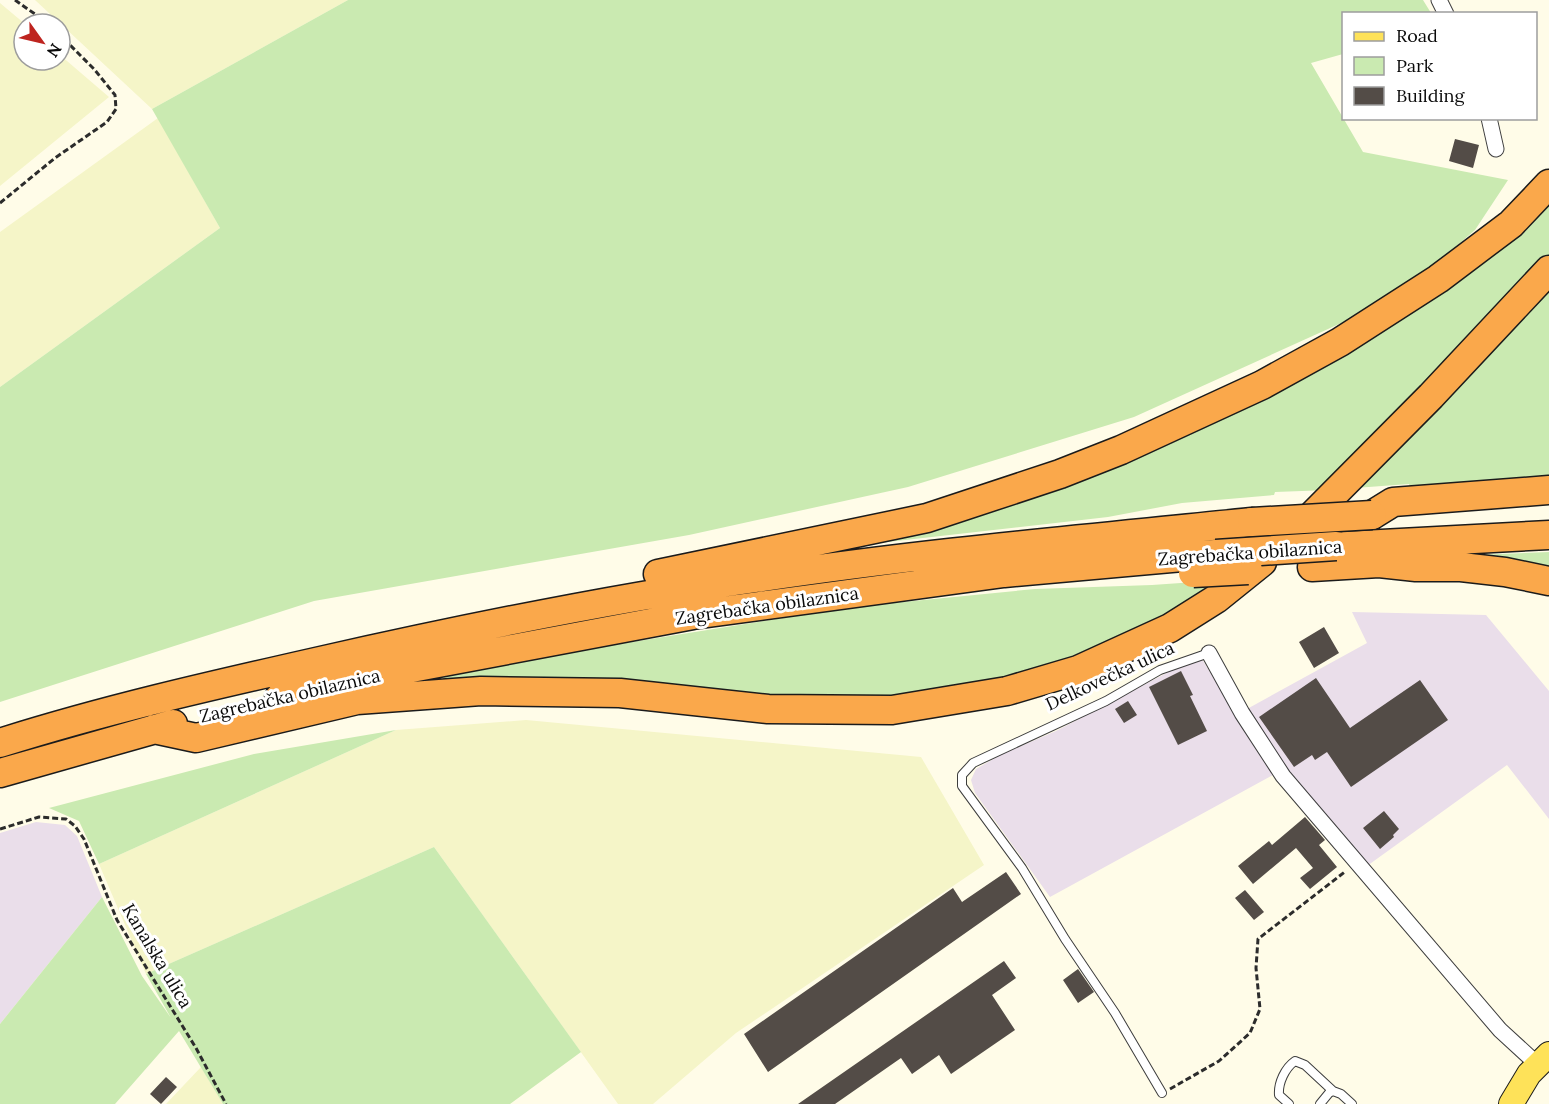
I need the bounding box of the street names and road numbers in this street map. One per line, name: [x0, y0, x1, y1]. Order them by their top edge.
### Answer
street label: Zagrebačka obilaznica: [1157, 535, 1343, 570]
street label: Zagrebačka obilaznica: [674, 581, 860, 630]
street label: Delkovečka ulica: [1042, 636, 1178, 715]
street label: Zagrebačka obilaznica: [197, 664, 383, 728]
street label: Kanalska ulica: [117, 899, 198, 1012]

